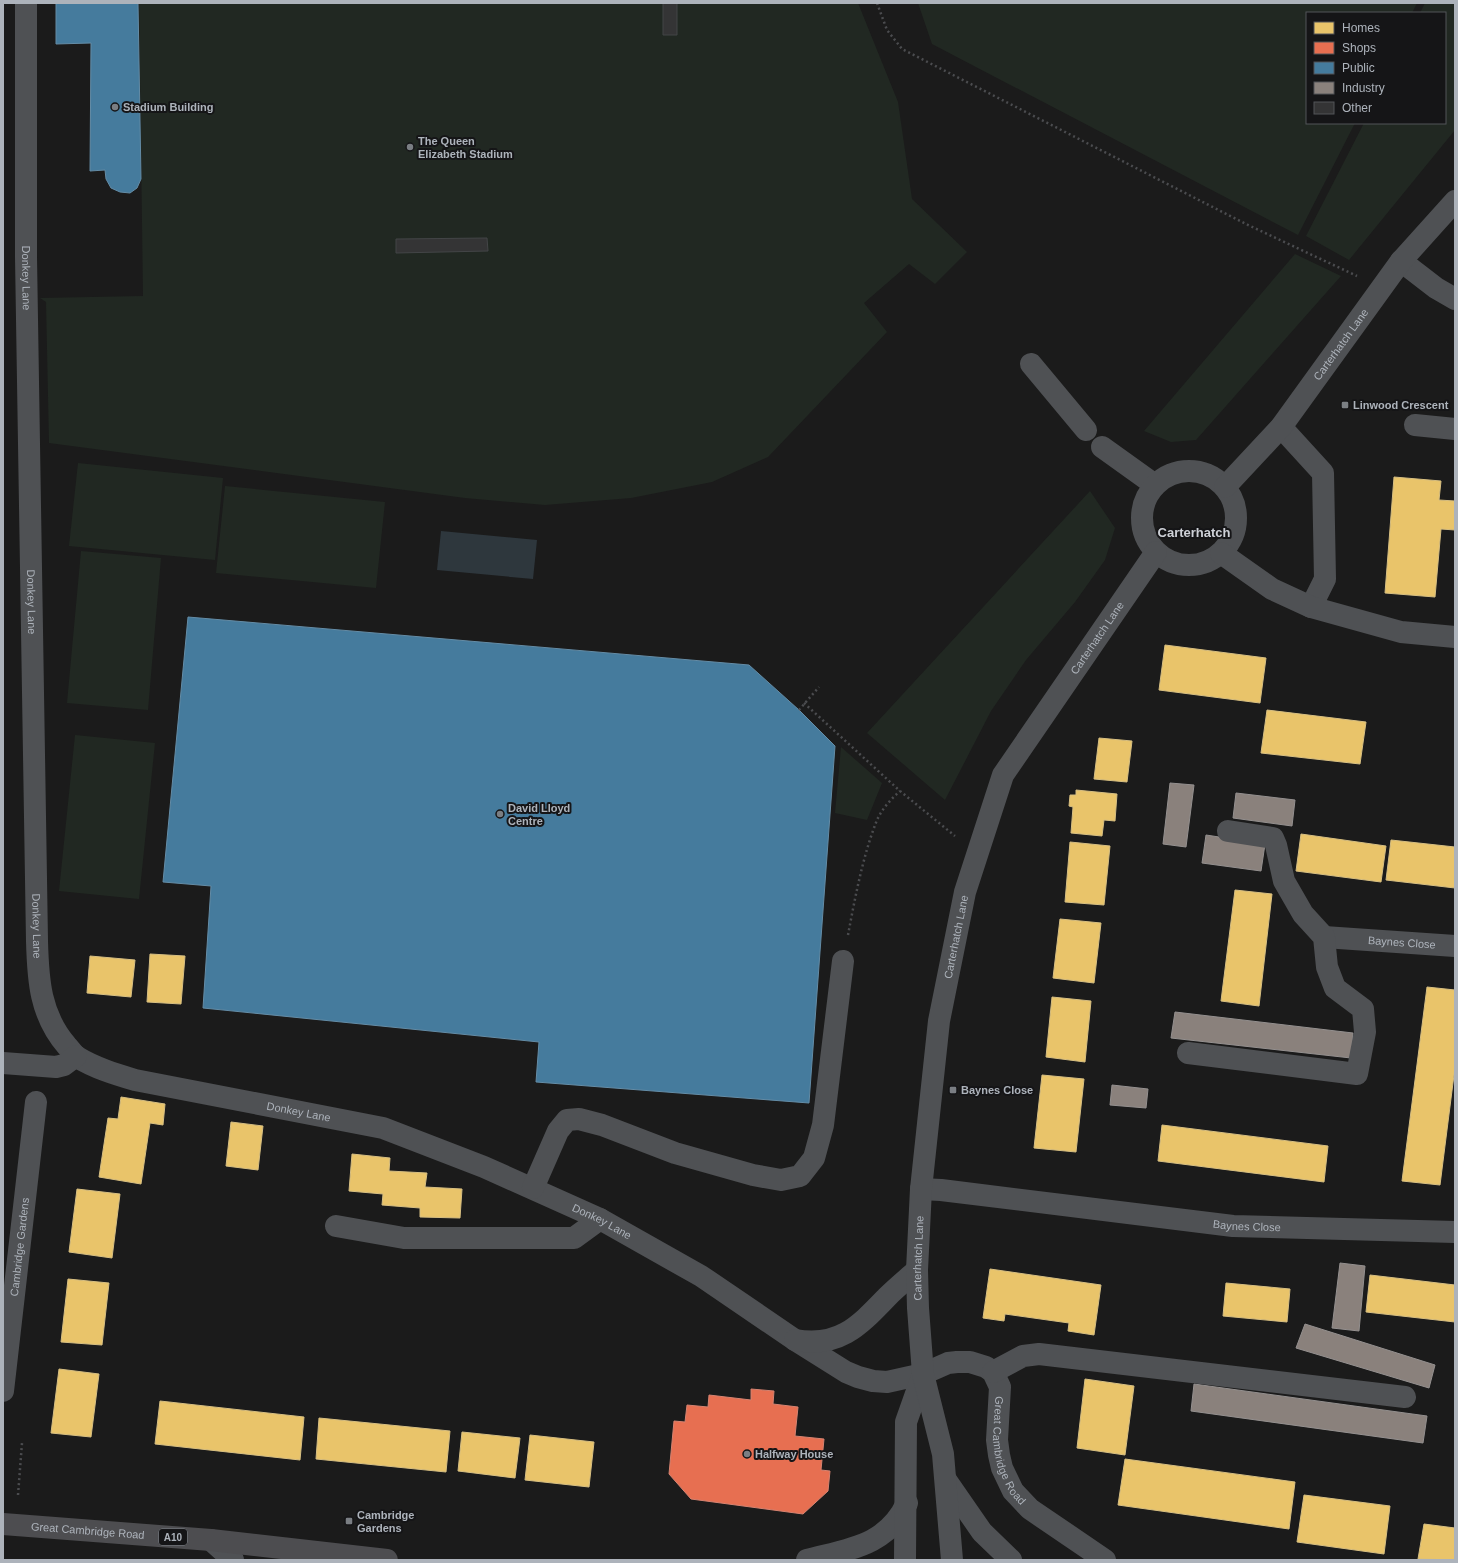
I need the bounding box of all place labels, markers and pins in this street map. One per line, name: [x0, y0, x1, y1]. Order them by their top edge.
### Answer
place label: Stadium Building: [123, 101, 213, 113]
marker: Stadium Building: [110, 102, 120, 112]
place label: The Queen Elizabeth Stadium: [418, 135, 513, 160]
marker: The Queen Elizabeth Stadium: [405, 142, 415, 152]
place label: Linwood Crescent: [1353, 399, 1449, 411]
marker: Linwood Crescent: [1340, 400, 1350, 410]
place label: David Lloyd Centre: [508, 802, 570, 827]
marker: David Lloyd Centre: [495, 809, 505, 819]
place label: Baynes Close: [961, 1084, 1033, 1096]
marker: Baynes Close: [948, 1085, 958, 1095]
place label: Halfway House: [755, 1448, 833, 1460]
marker: Halfway House: [742, 1449, 752, 1459]
place label: Cambridge Gardens: [357, 1509, 414, 1534]
marker: Cambridge Gardens: [344, 1516, 354, 1526]

